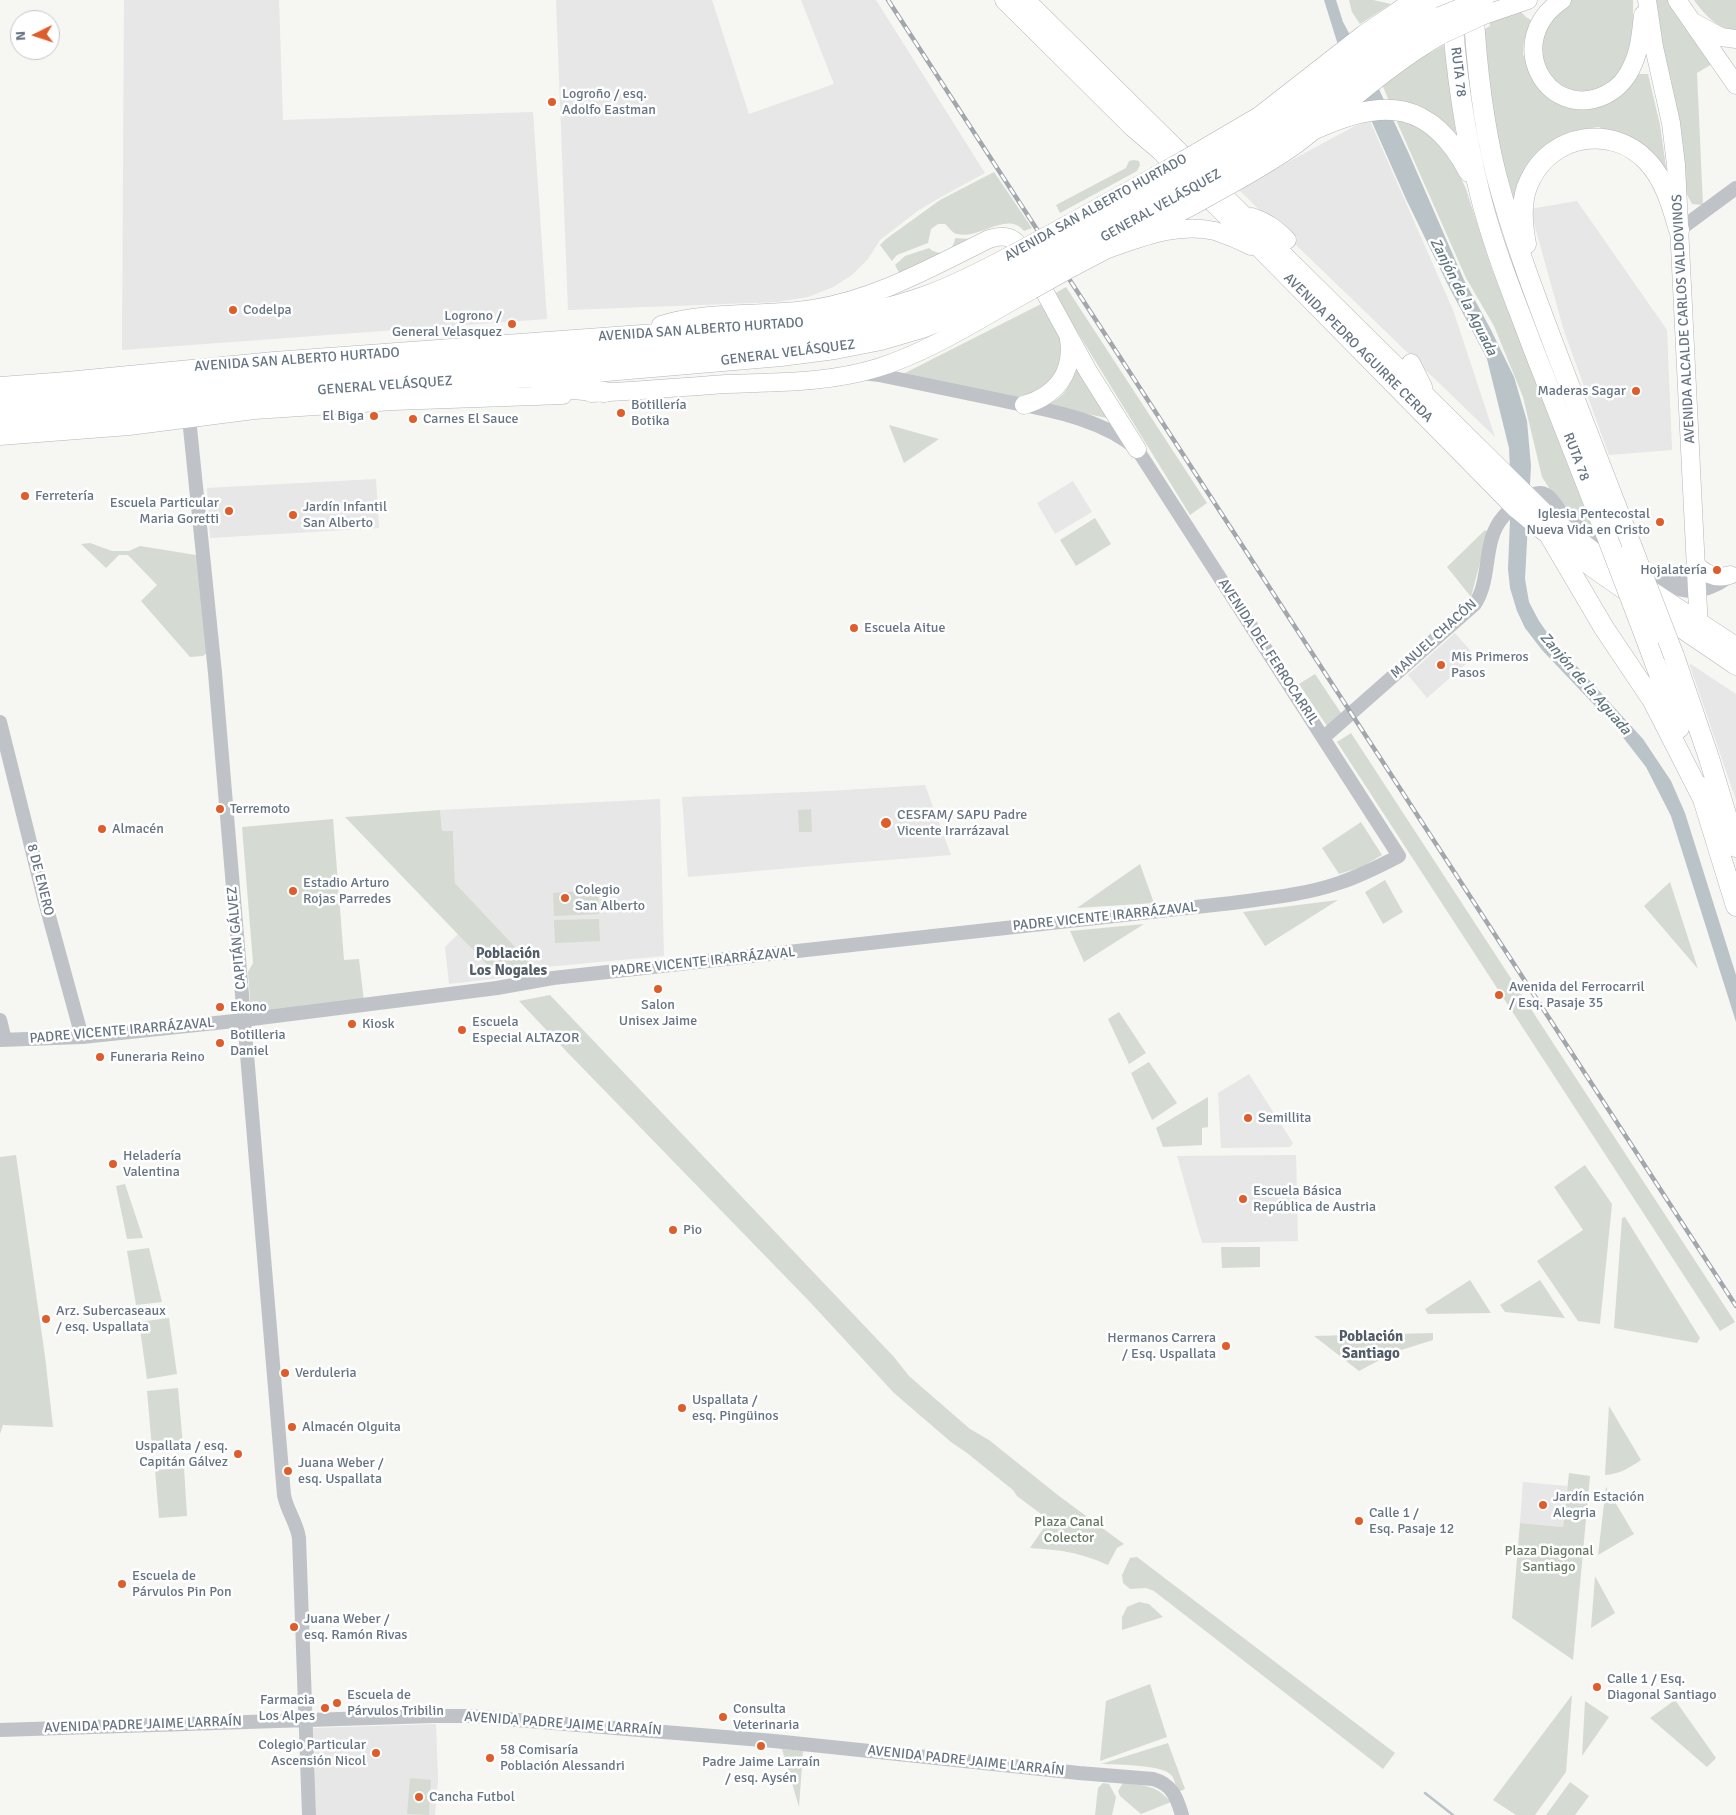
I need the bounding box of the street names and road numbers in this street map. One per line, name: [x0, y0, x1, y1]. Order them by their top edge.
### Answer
street label: RUTA 78: [1447, 46, 1469, 98]
street label: AVENIDA SAN ALBERTO HURTADO: [1002, 151, 1190, 265]
street label: GENERAL VELÁSQUEZ: [1098, 166, 1224, 246]
street label: AVENIDA ALCALDE CARLOS VALDOVINOS: [1669, 194, 1699, 444]
street label: AVENIDA PEDRO AGUIRRE CERDA: [1280, 270, 1436, 426]
street label: AVENIDA SAN ALBERTO HURTADO: [598, 314, 804, 346]
street label: GENERAL VELÁSQUEZ: [720, 336, 856, 370]
street label: AVENIDA SAN ALBERTO HURTADO: [194, 344, 400, 376]
street label: GENERAL VELÁSQUEZ: [317, 373, 453, 399]
street label: RUTA 78: [1559, 430, 1593, 484]
street label: AVENIDA DEL FERROCARRIL: [1214, 576, 1322, 728]
street label: MANUEL CHACÓN: [1387, 596, 1481, 682]
street label: 8 DE ENERO: [23, 842, 57, 918]
street label: CAPITÁN GÁLVEZ: [224, 886, 250, 990]
street label: PADRE VICENTE IRARRÁZAVAL: [1012, 899, 1198, 935]
street label: PADRE VICENTE IRARRÁZAVAL: [610, 944, 796, 980]
street label: PADRE VICENTE IRARRÁZAVAL: [29, 1015, 215, 1047]
street label: AVENIDA PADRE JAIME LARRAÍN: [464, 1709, 662, 1739]
street label: AVENIDA PADRE JAIME LARRAÍN: [44, 1713, 242, 1737]
street label: AVENIDA PADRE JAIME LARRAÍN: [867, 1742, 1065, 1780]

